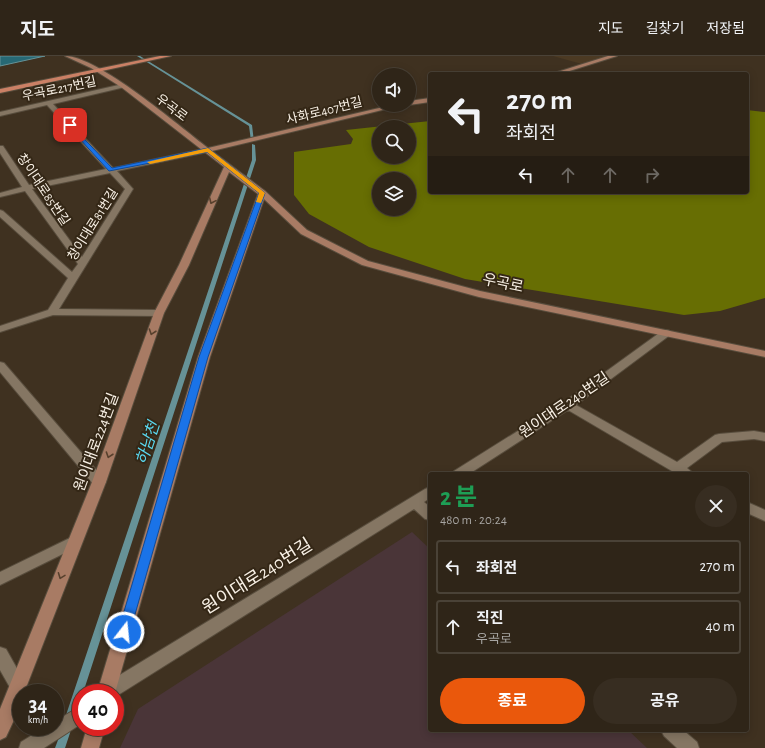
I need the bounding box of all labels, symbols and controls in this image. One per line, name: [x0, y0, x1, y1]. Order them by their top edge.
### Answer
text: 지도: [20, 21, 55, 40]
text: 지도: [598, 22, 624, 36]
text: 길찾기: [646, 22, 684, 36]
text: 저장됨: [706, 22, 745, 36]
map controls: [372, 68, 416, 216]
button: sound: [372, 68, 416, 112]
street label: 우곡로217번길: [21, 74, 98, 104]
text: 270 m: [506, 87, 573, 115]
icon: left: [440, 88, 492, 140]
street label: 우곡로: [153, 92, 189, 124]
street label: 사화로407번길: [285, 95, 364, 127]
pin: [53, 108, 87, 142]
icon: arrive: [59, 114, 81, 136]
button: search: [372, 120, 416, 164]
text: 좌회전: [506, 125, 556, 143]
street label: 창이대로85번길: [14, 151, 72, 228]
icon: left: [515, 164, 537, 186]
icon: ahead: [557, 164, 579, 186]
icon: ahead: [599, 164, 621, 186]
icon: right: [641, 164, 663, 186]
button: layers: [372, 172, 416, 216]
street label: 창이대로81번길: [65, 186, 121, 263]
one-way arrow: [209, 197, 217, 205]
street label: 우곡로: [481, 272, 525, 295]
one-way arrow: [149, 328, 157, 335]
street label: 원이대로240번길: [516, 369, 612, 441]
street label: 원이대로224번길: [71, 391, 121, 493]
water label: 하남천: [133, 417, 163, 467]
one-way arrow: [105, 451, 114, 458]
button: close: [695, 485, 737, 527]
text: 2 분: [440, 486, 477, 510]
text: 480 m · 20:24: [440, 514, 507, 527]
street label: 원이대로240번길: [198, 534, 316, 618]
icon: left: [442, 556, 464, 578]
text: 270 m: [700, 559, 735, 574]
text: 좌회전: [476, 561, 517, 576]
one-way arrow: [58, 572, 66, 579]
position arrow: [103, 611, 145, 653]
text: 직진: [476, 611, 504, 626]
icon: ahead: [442, 616, 464, 638]
text: 40 m: [705, 619, 735, 634]
text: 우곡로: [476, 633, 512, 646]
button: 종료: [440, 678, 585, 724]
button: 공유: [593, 678, 737, 724]
speed limit sign: 40: [72, 684, 124, 736]
text: 34: [29, 695, 47, 715]
text: km/h: [28, 715, 48, 725]

